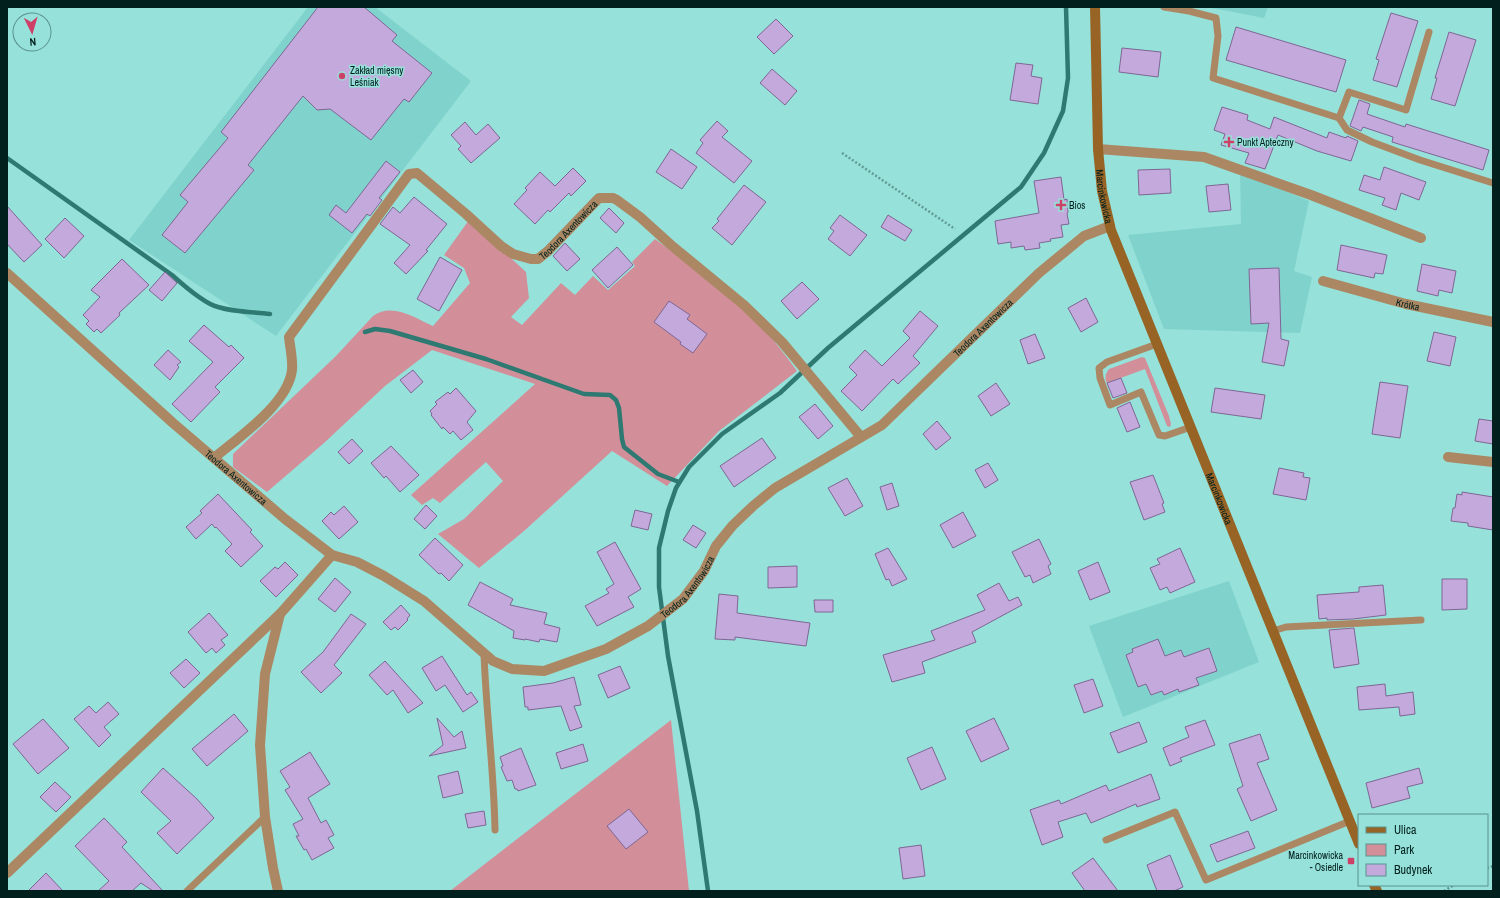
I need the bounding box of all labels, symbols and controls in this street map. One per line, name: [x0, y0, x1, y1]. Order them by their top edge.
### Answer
north arrow: [12, 12, 52, 52]
text: N: [29, 35, 37, 49]
place label: Zakład mięsny Leśniak: [350, 64, 404, 89]
marker: Zakład mięsny Leśniak: [337, 71, 347, 81]
place label: Punkt Apteczny: [1237, 136, 1294, 149]
marker: Punkt Apteczny: [1224, 137, 1234, 147]
street label: Marcinkowicka: [1093, 169, 1115, 225]
street label: Teodora Axentowicza: [536, 197, 601, 263]
place label: Bios: [1069, 199, 1085, 212]
marker: Bios: [1056, 200, 1066, 210]
street label: Teodora Axentowicza: [950, 296, 1016, 360]
street label: Krótka: [1394, 296, 1421, 314]
street label: Teodora Axentowicza: [202, 447, 270, 508]
street label: Marcinkowicka: [1203, 471, 1235, 527]
street label: Teodora Axentowicza: [658, 554, 717, 621]
legend: [1358, 814, 1488, 886]
text: Ulica: [1394, 822, 1417, 838]
text: Park: [1394, 842, 1414, 858]
place label: Marcinkowicka - Osiedle: [1288, 849, 1343, 874]
marker: Marcinkowicka - Osiedle: [1346, 856, 1356, 866]
text: Budynek: [1394, 862, 1432, 878]

